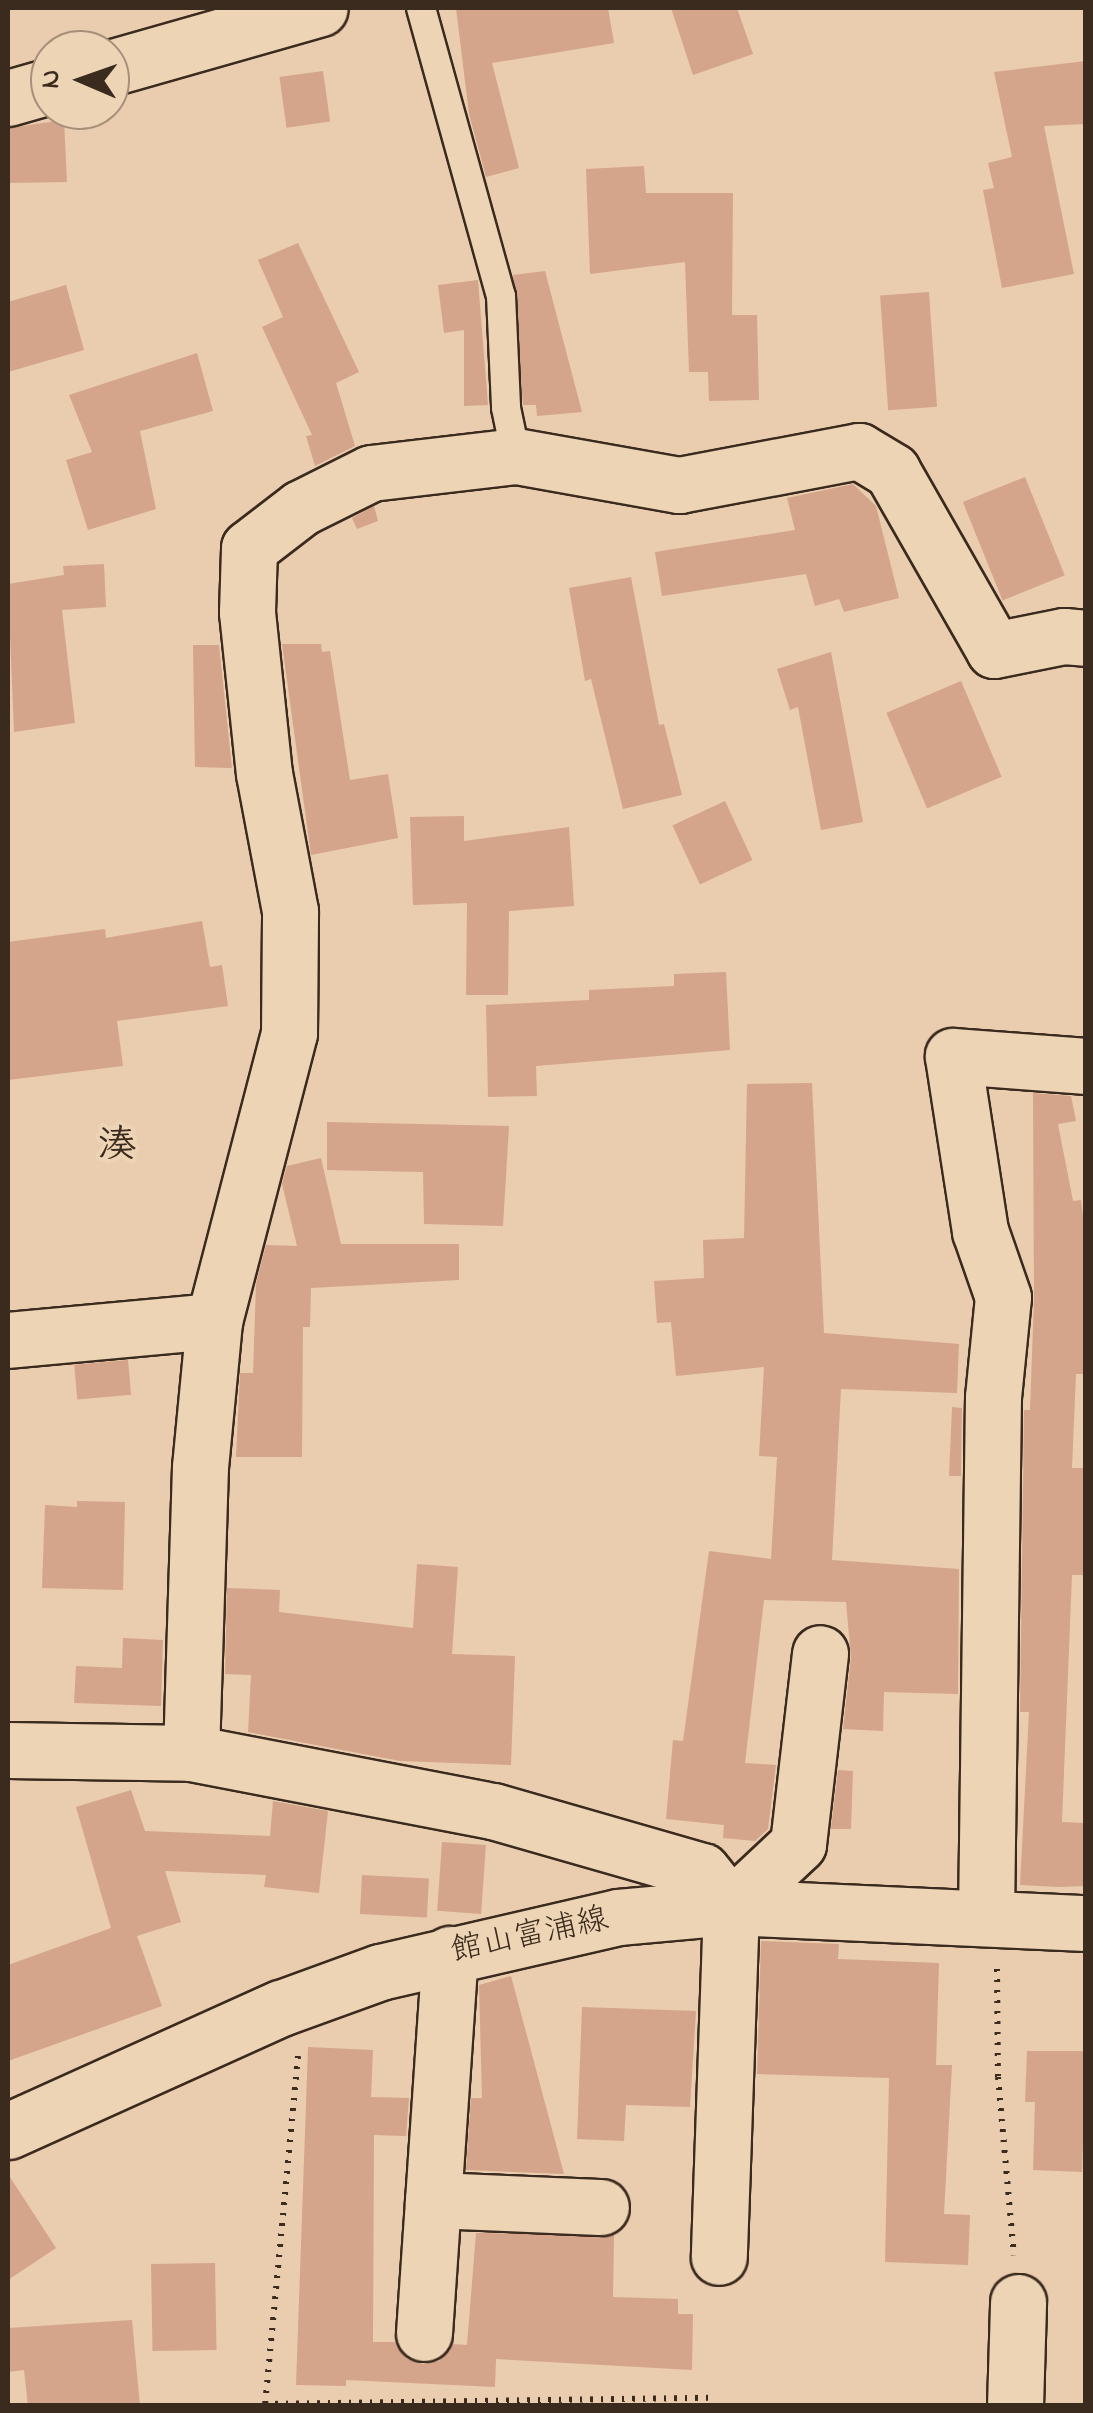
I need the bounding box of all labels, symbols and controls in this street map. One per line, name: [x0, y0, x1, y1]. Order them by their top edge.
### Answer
north arrow: [30, 30, 130, 130]
text: N: [31, 69, 72, 89]
district label: 湊: [98, 1125, 136, 1171]
street label: 館山富浦線: [448, 1902, 612, 1972]

